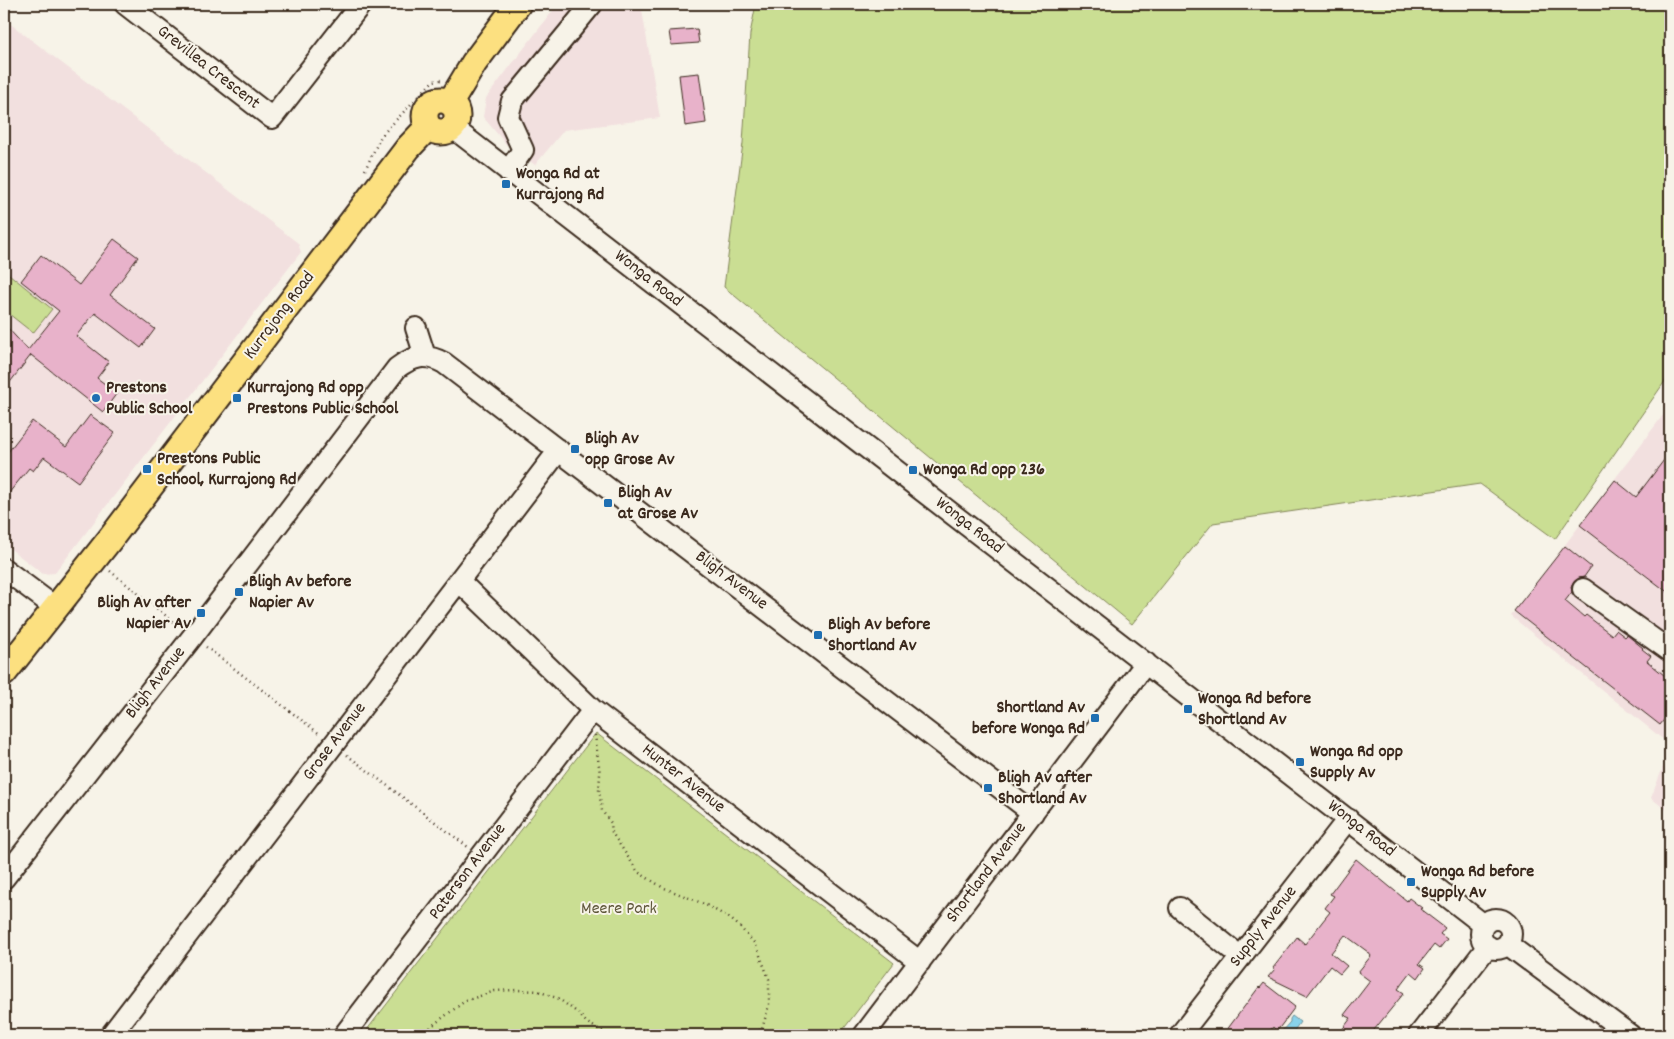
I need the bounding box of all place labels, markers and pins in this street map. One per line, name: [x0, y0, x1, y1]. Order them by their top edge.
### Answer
place label: Wonga Rd at Kurrajong Rd: [516, 162, 604, 208]
marker: Wonga Rd at Kurrajong Rd: [500, 178, 512, 190]
place label: Prestons Public School: [106, 376, 193, 422]
place label: Kurrajong Rd opp Prestons Public School: [247, 376, 399, 422]
marker: Prestons Public School: [90, 392, 102, 404]
marker: Kurrajong Rd opp Prestons Public School: [231, 392, 243, 404]
place label: Bligh Av opp Grose Av: [585, 427, 675, 473]
marker: Bligh Av opp Grose Av: [569, 443, 581, 455]
place label: Prestons Public School, Kurrajong Rd: [157, 447, 296, 493]
place label: Wonga Rd opp 236: [923, 458, 1045, 483]
marker: Prestons Public School, Kurrajong Rd: [141, 463, 153, 475]
marker: Wonga Rd opp 236: [907, 464, 919, 476]
place label: Bligh Av at Grose Av: [618, 481, 698, 527]
marker: Bligh Av at Grose Av: [602, 497, 614, 509]
place label: Bligh Av before Napier Av: [249, 570, 352, 616]
marker: Bligh Av before Napier Av: [233, 586, 245, 598]
place label: Bligh Av after Napier Av: [97, 591, 191, 637]
marker: Bligh Av after Napier Av: [195, 607, 207, 619]
place label: Bligh Av before Shortland Av: [828, 613, 931, 659]
marker: Bligh Av before Shortland Av: [812, 629, 824, 641]
place label: Wonga Rd before Shortland Av: [1198, 687, 1311, 733]
place label: Shortland Av before Wonga Rd: [972, 696, 1085, 742]
marker: Wonga Rd before Shortland Av: [1182, 703, 1194, 715]
marker: Shortland Av before Wonga Rd: [1089, 712, 1101, 724]
place label: Wonga Rd opp Supply Av: [1310, 740, 1403, 786]
marker: Wonga Rd opp Supply Av: [1294, 756, 1306, 768]
place label: Bligh Av after Shortland Av: [998, 766, 1092, 812]
marker: Bligh Av after Shortland Av: [982, 782, 994, 794]
place label: Wonga Rd before Supply Av: [1421, 860, 1534, 906]
marker: Wonga Rd before Supply Av: [1405, 876, 1417, 888]

